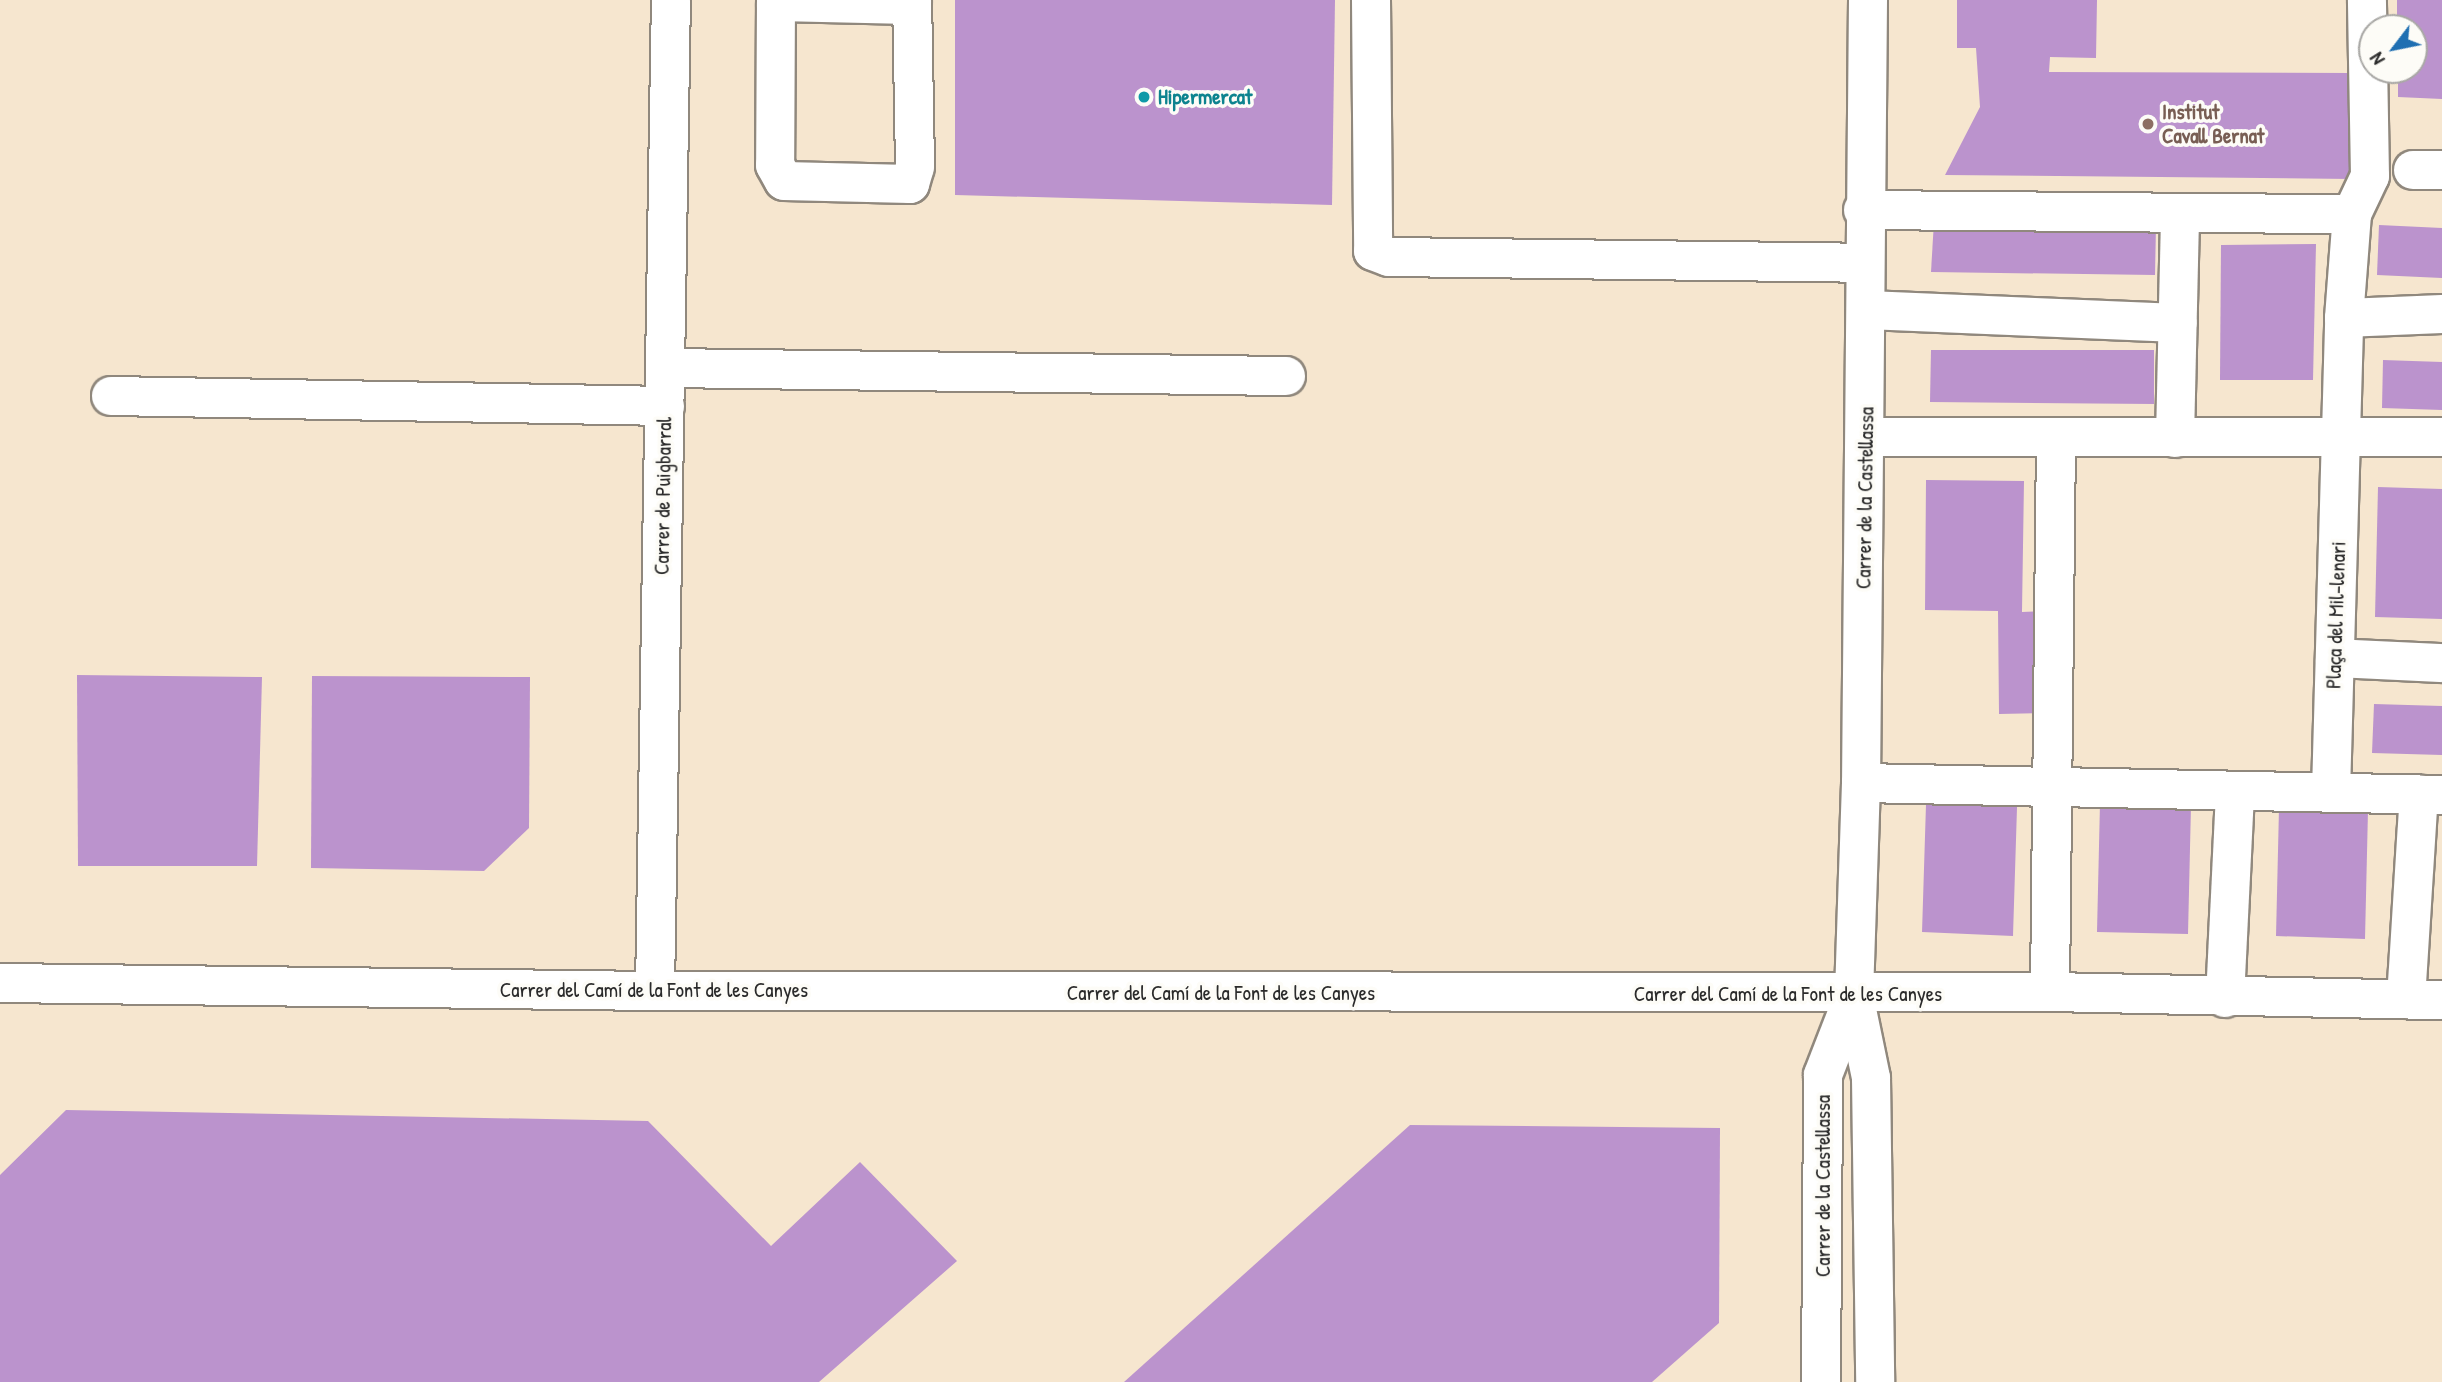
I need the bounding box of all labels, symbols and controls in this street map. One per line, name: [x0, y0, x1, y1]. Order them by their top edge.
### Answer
north arrow: [2358, 14, 2428, 84]
text: N: [2363, 48, 2391, 70]
place label: Hipermercat: [1158, 84, 1252, 110]
marker: Hipermercat: [1136, 89, 1152, 105]
place label: Institut Cavall Bernat: [2162, 99, 2264, 149]
marker: Institut Cavall Bernat: [2140, 116, 2156, 132]
street label: Carrer de la Castellassa: [1851, 407, 1879, 589]
street label: Carrer de Puigbarral: [649, 417, 677, 575]
street label: Plaça del Mil-lenari: [2321, 541, 2351, 689]
street label: Carrer del Camí de la Font de les Canyes: [500, 977, 808, 1003]
street label: Carrer del Camí de la Font de les Canyes: [1067, 980, 1375, 1006]
street label: Carrer del Camí de la Font de les Canyes: [1634, 981, 1942, 1007]
street label: Carrer de la Castellassa: [1810, 1095, 1836, 1277]

